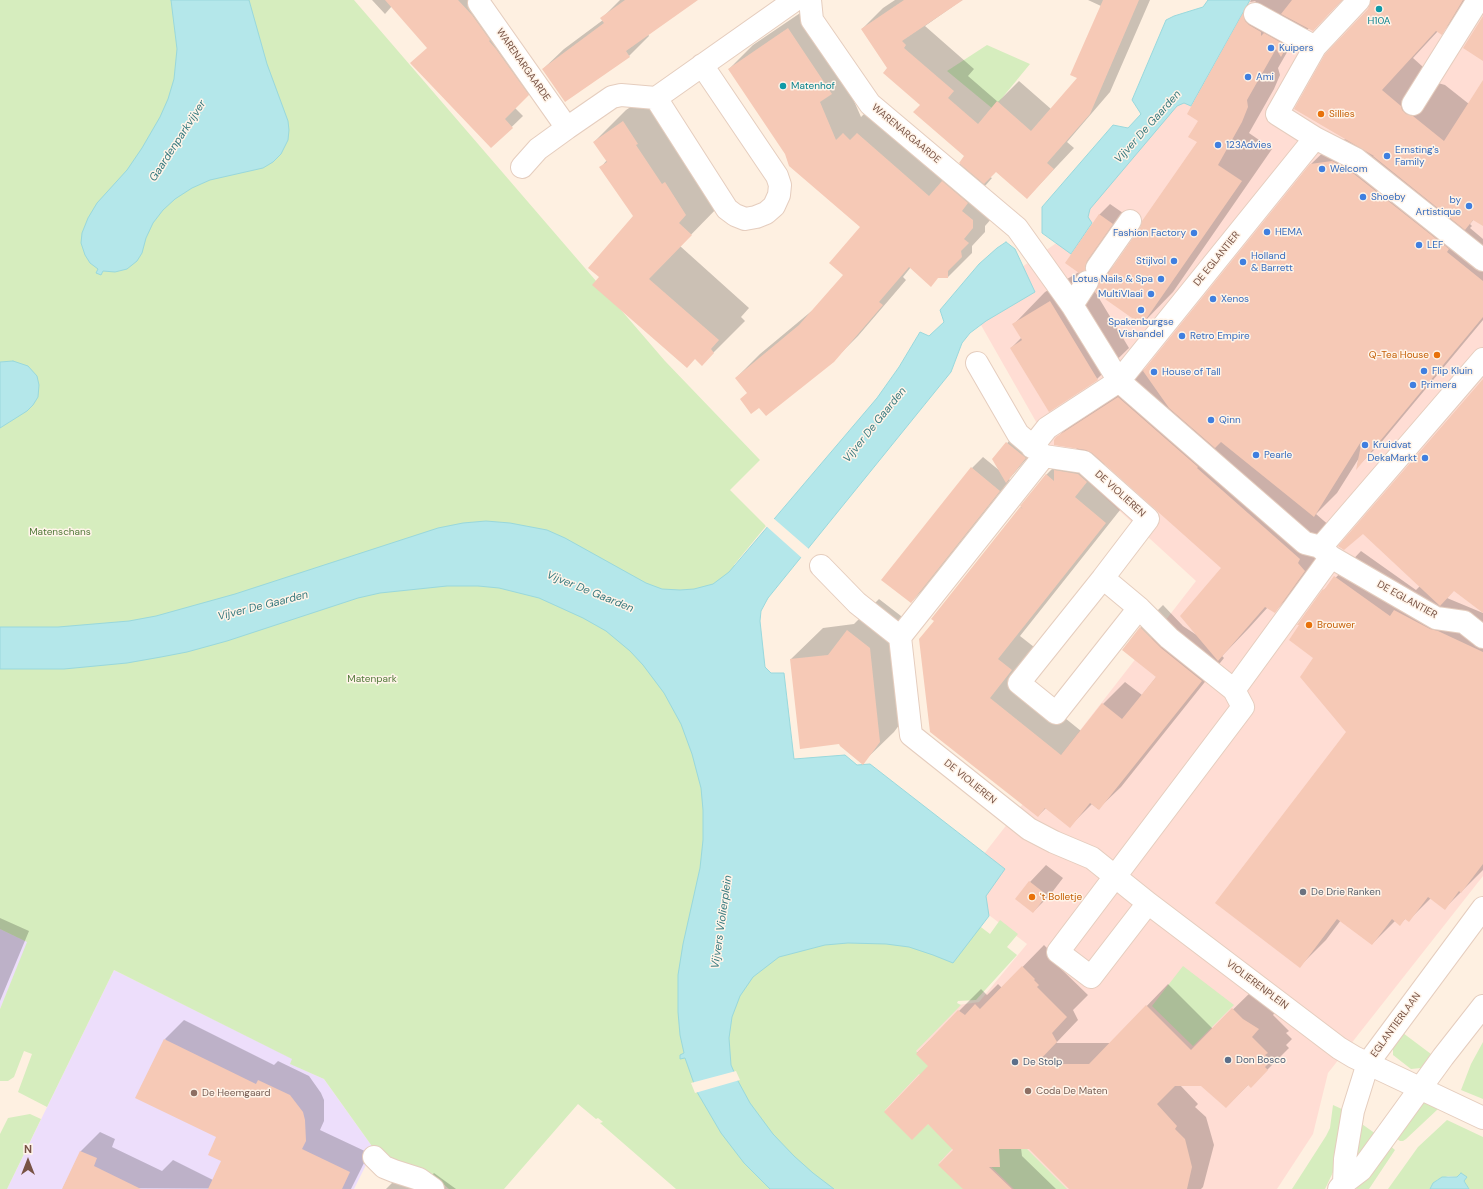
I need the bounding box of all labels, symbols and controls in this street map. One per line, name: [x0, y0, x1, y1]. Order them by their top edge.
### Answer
marker: H10A: [1374, 4, 1384, 14]
place label: H10A: [1367, 15, 1391, 27]
street label: WARENARGAARDE: [493, 26, 553, 104]
place label: Kuipers: [1279, 42, 1313, 54]
marker: Kuipers: [1266, 43, 1276, 53]
place label: Ami: [1256, 71, 1274, 83]
marker: Ami: [1243, 72, 1253, 82]
place label: Matenhof: [791, 80, 835, 92]
marker: Matenhof: [778, 81, 788, 91]
water label: Vijver De Gaarden: [1112, 88, 1184, 166]
water label: Gaardenparkvijver: [147, 98, 209, 184]
street label: WARENARGAARDE: [869, 102, 943, 166]
place label: Sillies: [1329, 108, 1355, 120]
marker: Sillies: [1316, 109, 1326, 119]
place label: 123Advies: [1226, 139, 1271, 151]
marker: 123Advies: [1213, 140, 1223, 150]
place label: Ernsting's Family: [1395, 144, 1439, 168]
marker: Ernsting's Family: [1382, 151, 1392, 161]
place label: Welcom: [1330, 163, 1368, 175]
marker: Welcom: [1317, 164, 1327, 174]
place label: Shoeby: [1371, 191, 1406, 203]
marker: Shoeby: [1358, 192, 1368, 202]
place label: by Artistique: [1416, 194, 1461, 218]
marker: by Artistique: [1464, 201, 1474, 211]
place label: HEMA: [1275, 226, 1303, 238]
place label: Fashion Factory: [1113, 227, 1186, 239]
marker: HEMA: [1262, 227, 1272, 237]
marker: Fashion Factory: [1189, 228, 1199, 238]
street label: DE EGLANTIER: [1191, 229, 1243, 289]
place label: LEF: [1427, 239, 1443, 251]
marker: LEF: [1414, 240, 1424, 250]
place label: Holland & Barrett: [1251, 250, 1293, 274]
place label: Stijlvol: [1136, 255, 1166, 267]
marker: Stijlvol: [1169, 256, 1179, 266]
marker: Holland & Barrett: [1238, 257, 1248, 267]
place label: Lotus Nails & Spa: [1073, 273, 1153, 285]
marker: Lotus Nails & Spa: [1156, 274, 1166, 284]
place label: MultiVlaai: [1098, 288, 1143, 300]
marker: MultiVlaai: [1146, 289, 1156, 299]
place label: Xenos: [1221, 293, 1249, 305]
marker: Xenos: [1208, 294, 1218, 304]
marker: Spakenburgse Vishandel: [1136, 305, 1146, 315]
place label: Spakenburgse Vishandel: [1108, 316, 1174, 340]
place label: Retro Empire: [1190, 330, 1250, 342]
marker: Retro Empire: [1177, 331, 1187, 341]
place label: Q-Tea House: [1369, 349, 1429, 361]
marker: Q-Tea House: [1432, 350, 1442, 360]
place label: Flip Kluin: [1432, 365, 1473, 377]
place label: House of Tall: [1162, 366, 1221, 378]
marker: Flip Kluin: [1419, 366, 1429, 376]
marker: House of Tall: [1149, 367, 1159, 377]
place label: Primera: [1421, 379, 1457, 391]
marker: Primera: [1408, 380, 1418, 390]
water label: Vijver De Gaarden: [841, 385, 909, 465]
place label: Qinn: [1219, 414, 1241, 426]
marker: Qinn: [1206, 415, 1216, 425]
place label: Kruidvat: [1373, 439, 1411, 451]
marker: Kruidvat: [1360, 440, 1370, 450]
place label: Pearle: [1264, 449, 1292, 461]
marker: Pearle: [1251, 450, 1261, 460]
place label: DekaMarkt: [1367, 452, 1417, 464]
marker: DekaMarkt: [1420, 453, 1430, 463]
street label: DE VIOLIEREN: [1092, 468, 1148, 520]
park label: Matenschans: [29, 526, 91, 538]
water label: Vijver De Gaarden: [544, 568, 636, 616]
street label: DE EGLANTIER: [1375, 579, 1439, 621]
water label: Vijver De Gaarden: [216, 588, 310, 624]
place label: Brouwer: [1317, 619, 1355, 631]
marker: Brouwer: [1304, 620, 1314, 630]
park label: Matenpark: [347, 673, 397, 685]
street label: DE VIOLIEREN: [941, 757, 999, 807]
water label: Vijvers Violierplein: [709, 874, 735, 970]
place label: De Drie Ranken: [1311, 886, 1381, 898]
marker: De Drie Ranken: [1298, 887, 1308, 897]
place label: 't Bolletje: [1040, 891, 1082, 903]
marker: 't Bolletje: [1027, 892, 1037, 902]
street label: VIOLIERENPLEIN: [1224, 958, 1290, 1012]
street label: EGLANTIERLAAN: [1369, 990, 1423, 1060]
place label: Don Bosco: [1236, 1054, 1286, 1066]
marker: Don Bosco: [1223, 1055, 1233, 1065]
place label: De Stolp: [1023, 1056, 1062, 1068]
marker: De Stolp: [1010, 1057, 1020, 1067]
place label: Coda De Maten: [1036, 1085, 1108, 1097]
marker: Coda De Maten: [1023, 1086, 1033, 1096]
place label: De Heemgaard: [202, 1087, 271, 1099]
marker: De Heemgaard: [189, 1088, 199, 1098]
north arrow: [8, 1141, 48, 1181]
text: N: [24, 1142, 32, 1156]

